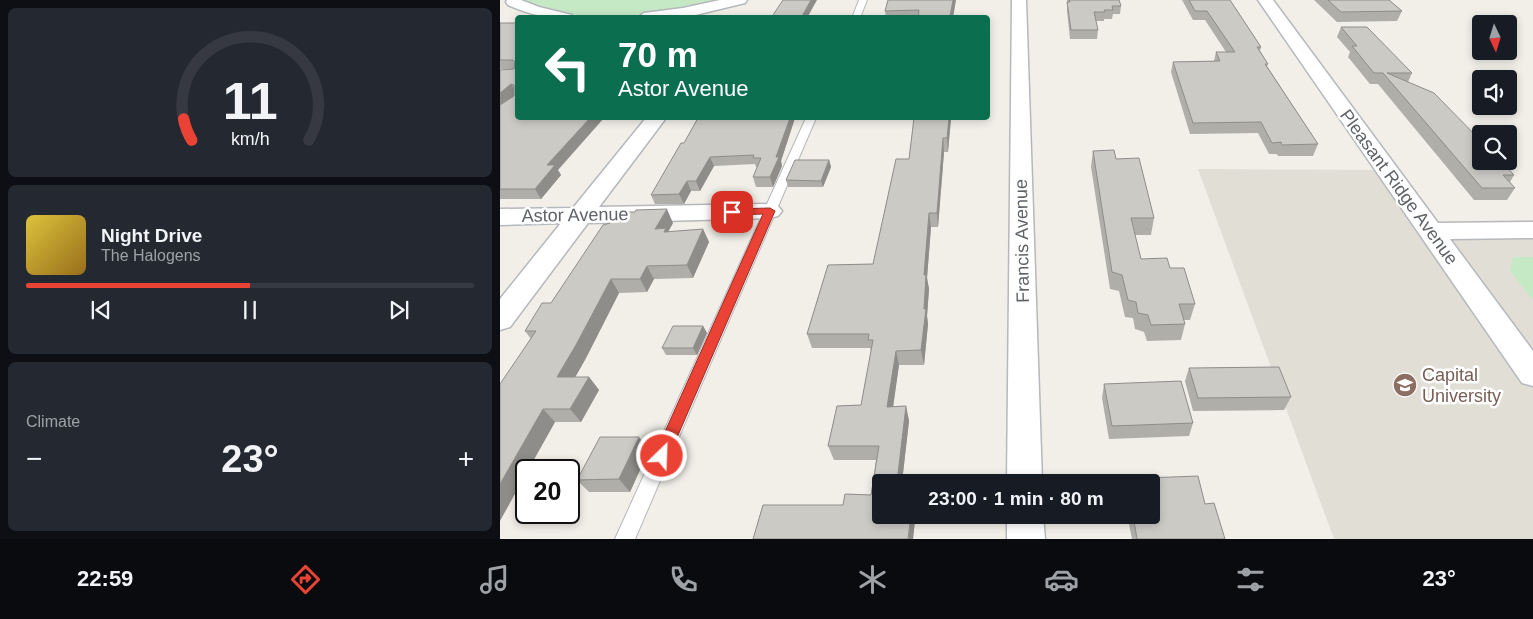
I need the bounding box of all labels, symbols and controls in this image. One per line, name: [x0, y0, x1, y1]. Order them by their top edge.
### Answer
north arrow: [1472, 15, 1518, 60]
map controls: [1472, 15, 1517, 170]
icon: left: [535, 35, 600, 100]
text: 70 m: [618, 35, 698, 74]
button: sound: [1472, 70, 1517, 115]
text: 11: [223, 72, 277, 130]
text: Astor Avenue: [618, 76, 748, 101]
street label: Pleasant Ridge Avenue: [1336, 106, 1462, 268]
button: search: [1472, 125, 1517, 170]
text: km/h: [231, 129, 269, 149]
street label: Francis Avenue: [1011, 179, 1033, 303]
pin: [711, 191, 753, 233]
icon: arrive: [718, 198, 746, 226]
street label: Astor Avenue: [521, 204, 629, 226]
text: Night Drive: [101, 225, 202, 246]
text: The Halogens: [101, 247, 201, 264]
icon: previous: [87, 296, 115, 324]
icon: pause: [236, 296, 264, 324]
icon: next: [385, 296, 413, 324]
place label: Capital University: [1422, 365, 1501, 406]
school or university icon: Capital University: [1392, 372, 1418, 398]
text: Climate: [26, 413, 80, 430]
position arrow: [635, 429, 687, 481]
text: 23°: [221, 438, 279, 480]
text: −: [26, 443, 42, 474]
text: +: [458, 443, 474, 474]
speed limit sign: 20: [515, 459, 580, 524]
text: 23:00 · 1 min · 80 m: [928, 488, 1104, 509]
icon: directions: [288, 562, 323, 597]
icon: music: [477, 562, 512, 597]
icon: phone: [666, 562, 701, 597]
icon: climate: [855, 562, 890, 597]
icon: car: [1044, 562, 1079, 597]
icon: filters: [1233, 562, 1268, 597]
text: 22:59: [77, 566, 133, 591]
text: 23°: [1423, 566, 1456, 591]

